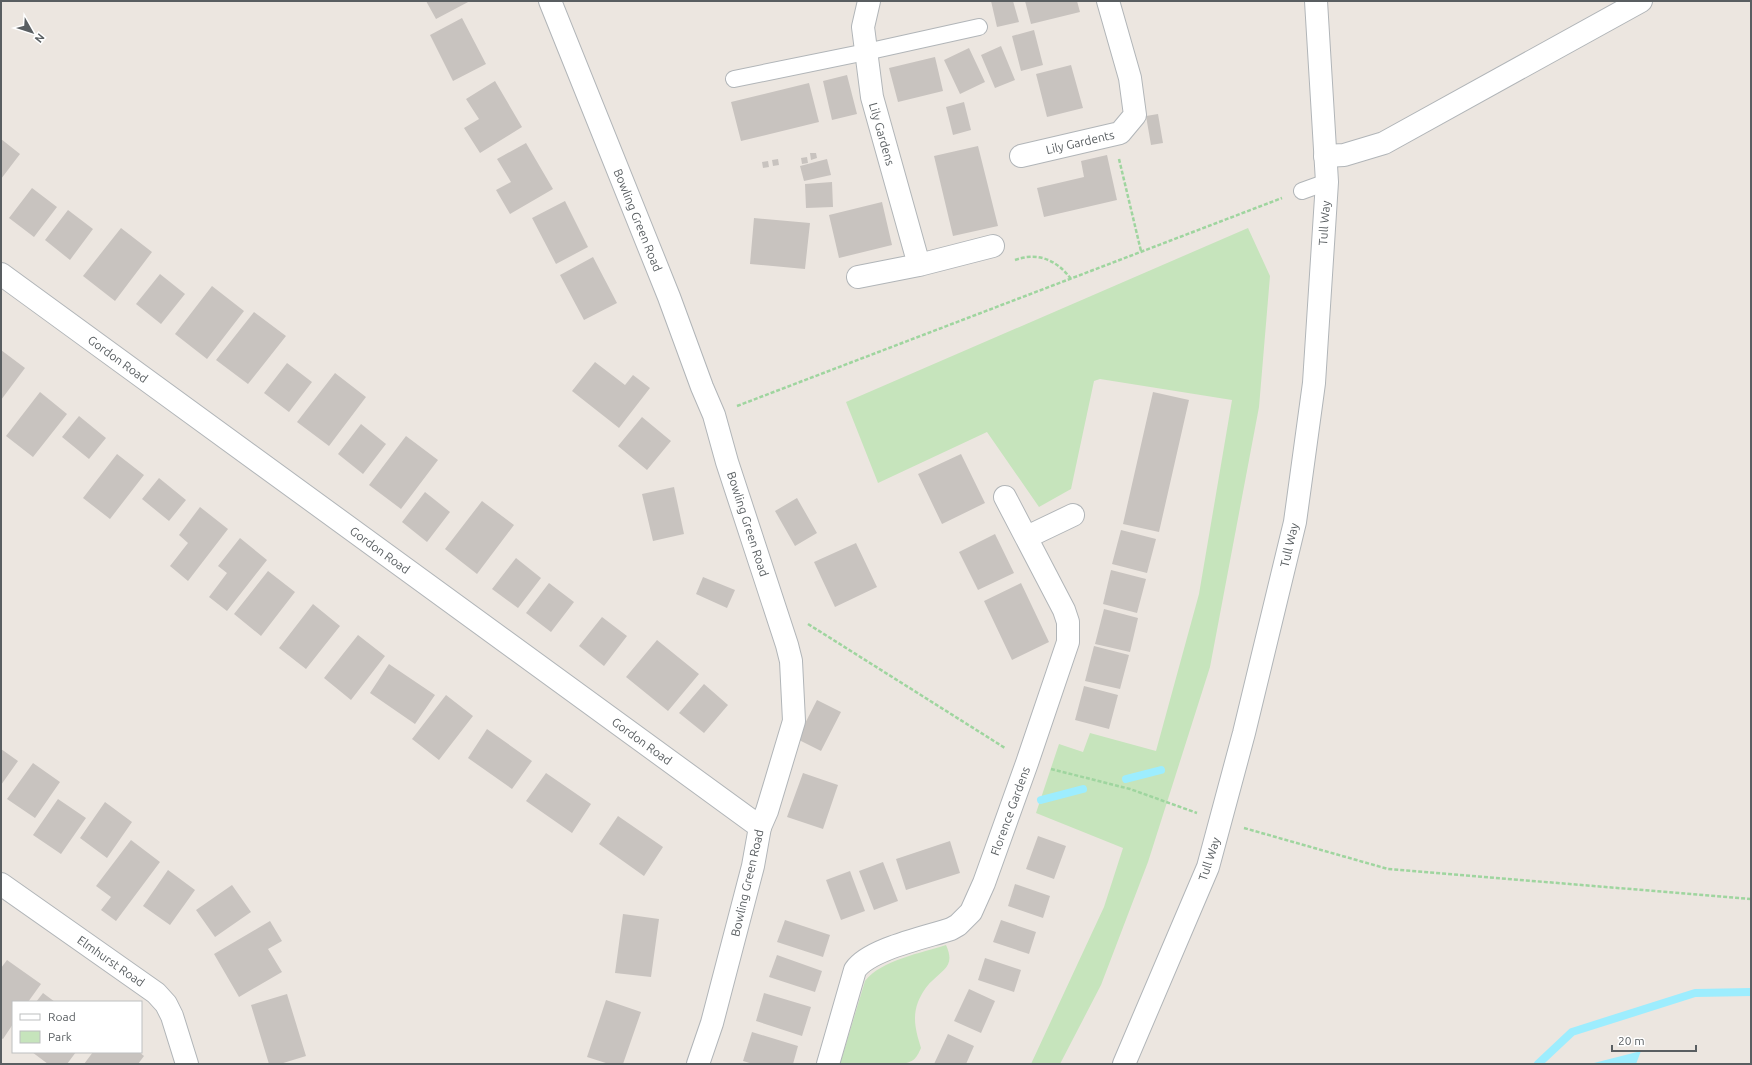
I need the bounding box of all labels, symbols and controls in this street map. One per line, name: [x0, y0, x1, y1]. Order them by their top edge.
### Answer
north arrow: [12, 12, 52, 52]
text: N: [33, 31, 47, 45]
street label: Lily Gardens: [867, 101, 897, 167]
street label: Lily Gardents: [1045, 128, 1115, 156]
street label: Bowling Green Road: [611, 167, 665, 273]
street label: Tull Way: [1316, 200, 1332, 246]
street label: Gordon Road: [86, 333, 150, 385]
street label: Bowling Green Road: [725, 470, 771, 578]
street label: Tull Way: [1278, 521, 1300, 568]
street label: Gordon Road: [348, 524, 412, 576]
street label: Gordon Road: [610, 715, 674, 767]
street label: Florence Gardens: [988, 765, 1032, 857]
street label: Bowling Green Road: [728, 828, 766, 938]
street label: Tull Way: [1196, 835, 1222, 882]
street label: Elmhurst Road: [75, 933, 147, 989]
legend: [12, 1001, 142, 1053]
text: Road: [48, 1010, 76, 1023]
scale bar: [1612, 1027, 1696, 1053]
text: Park: [48, 1030, 72, 1043]
text: 20 m: [1618, 1034, 1645, 1047]

